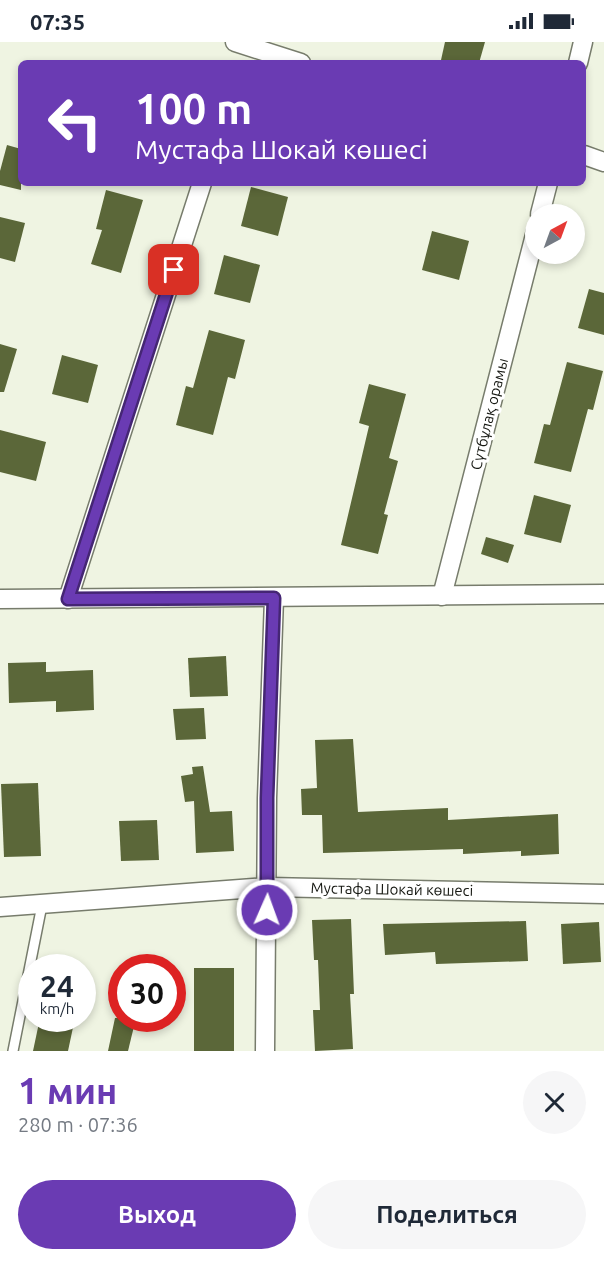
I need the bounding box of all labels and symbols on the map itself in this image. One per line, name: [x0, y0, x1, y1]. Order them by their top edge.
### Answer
north arrow: [525, 204, 585, 264]
pin: [148, 244, 199, 295]
street label: Cүтбұлақ орамы: [467, 356, 511, 472]
position arrow: [235, 878, 299, 942]
street label: Мустафа Шокай көшесі: [311, 879, 473, 899]
speed limit sign: 30: [108, 954, 186, 1032]

